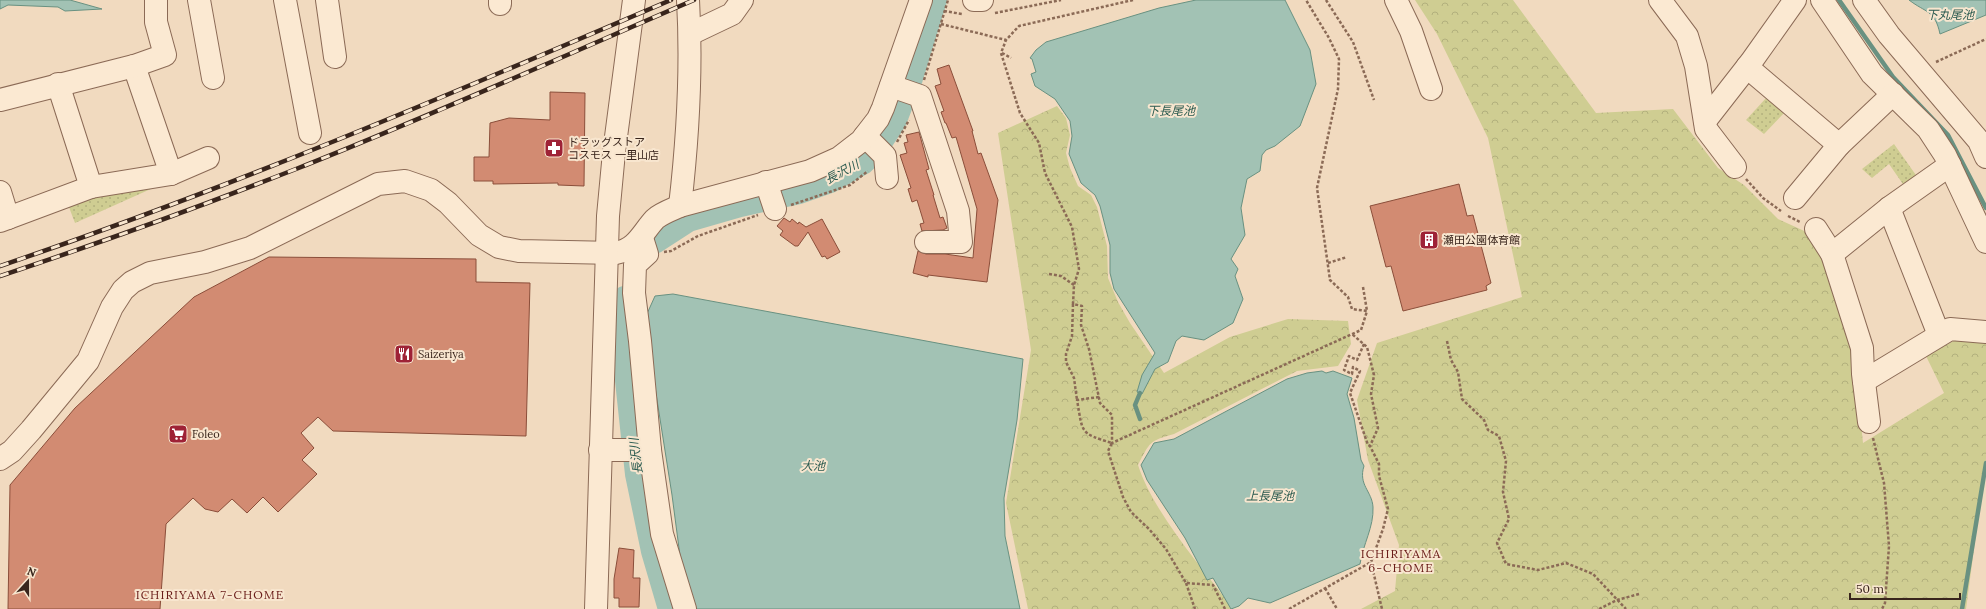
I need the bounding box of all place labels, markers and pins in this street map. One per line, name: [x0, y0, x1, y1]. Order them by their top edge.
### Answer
place label: ドラッグストア コスモス 一里山店: [568, 135, 659, 162]
pharmacy icon: ドラッグストア コスモス 一里山店: [543, 137, 565, 159]
building icon: 瀬田公園体育館: [1418, 229, 1440, 251]
place label: 瀬田公園体育館: [1443, 233, 1520, 247]
restaurant icon: Saizeriya: [393, 343, 415, 365]
place label: Saizeriya: [418, 347, 464, 361]
supermarket icon: Foleo: [167, 423, 189, 445]
place label: Foleo: [192, 427, 220, 441]

